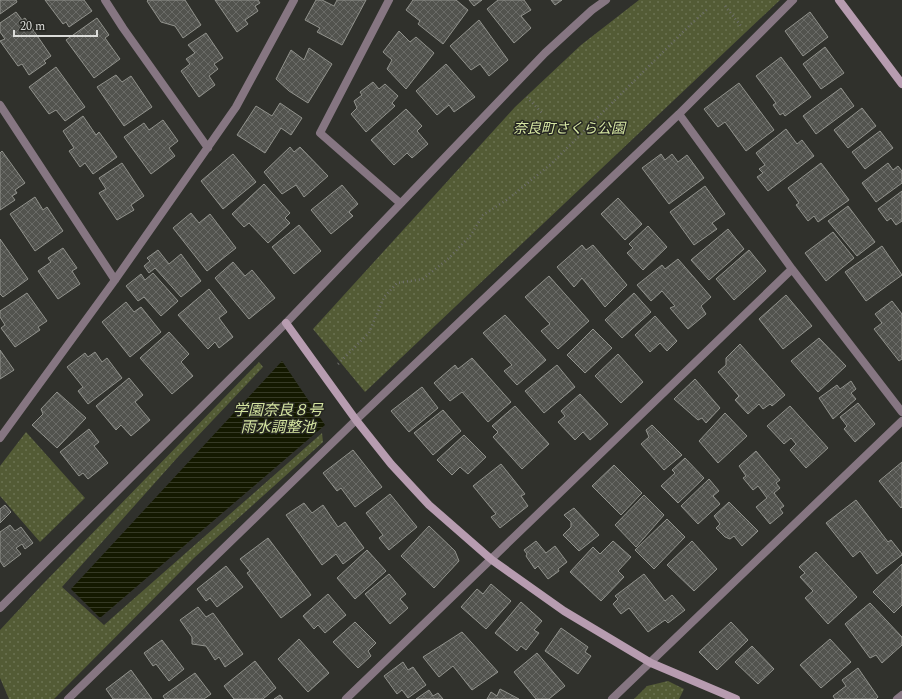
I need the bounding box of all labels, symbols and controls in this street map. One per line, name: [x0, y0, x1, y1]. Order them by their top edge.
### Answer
scale bar: [14, 12, 97, 38]
text: 20 m: [20, 17, 45, 36]
park label: 奈良町さくら公園: [513, 118, 627, 139]
water label: 学園奈良８号 雨水調整池: [233, 399, 324, 439]

